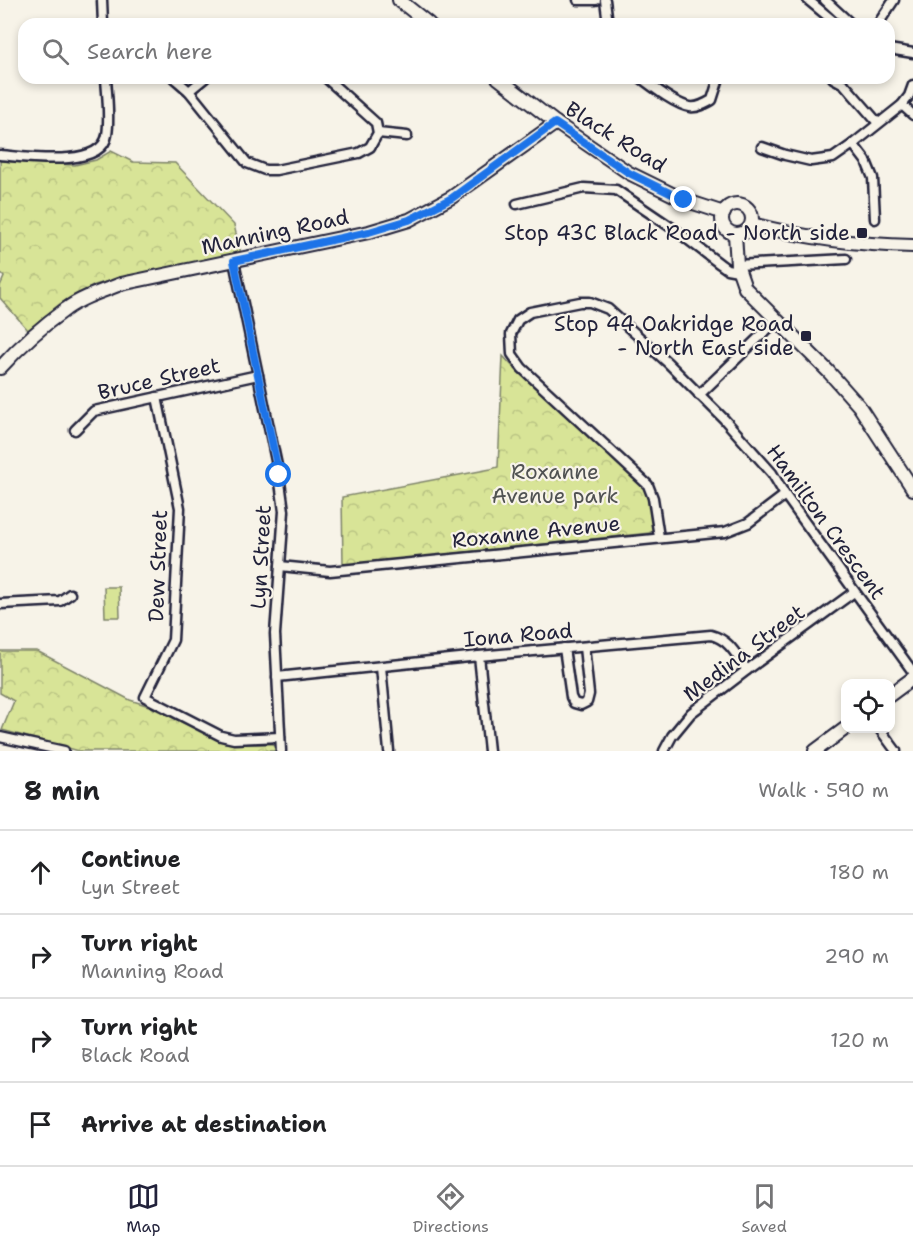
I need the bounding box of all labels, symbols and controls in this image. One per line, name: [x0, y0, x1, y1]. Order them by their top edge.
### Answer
search box: [18, 18, 895, 84]
icon: search: [39, 35, 72, 68]
text: Search here: [87, 37, 213, 66]
street label: Black Road: [560, 95, 672, 179]
route end: [670, 186, 696, 212]
street label: Manning Road: [199, 203, 351, 261]
place label: Stop 43C Black Road - North side: [504, 219, 850, 247]
marker: Stop 43C Black Road - North side: [855, 226, 869, 240]
place label: Stop 44 Oakridge Road - North East side: [554, 310, 794, 362]
marker: Stop 44 Oakridge Road - North East side: [799, 329, 813, 343]
street label: Bruce Street: [95, 351, 223, 407]
street label: Hamilton Crescent: [760, 439, 892, 605]
park label: Roxanne Avenue park: [492, 458, 618, 510]
route start: [265, 461, 291, 487]
street label: Lyn Street: [244, 504, 278, 610]
street label: Dew Street: [142, 509, 174, 623]
street label: Roxanne Avenue: [450, 509, 622, 555]
street label: Medina Street: [678, 598, 810, 708]
street label: Iona Road: [462, 616, 574, 654]
map controls: [841, 679, 895, 733]
button: locate: [841, 679, 895, 733]
text: 8 min: [24, 773, 100, 808]
text: Walk · 590 m: [758, 777, 889, 803]
text: Continue: [81, 845, 181, 874]
icon: ahead: [24, 856, 57, 889]
text: 180 m: [829, 859, 889, 885]
text: Lyn Street: [81, 874, 180, 900]
text: Turn right: [81, 929, 198, 958]
icon: right: [24, 940, 57, 973]
text: 290 m: [824, 943, 889, 969]
text: Manning Road: [81, 958, 224, 984]
text: Turn right: [81, 1013, 198, 1042]
icon: right: [24, 1024, 57, 1057]
text: 120 m: [830, 1027, 889, 1053]
text: Black Road: [81, 1042, 190, 1068]
icon: arrive: [24, 1108, 57, 1141]
text: Arrive at destination: [81, 1110, 327, 1139]
tab: Map: [126, 1180, 160, 1237]
tab: Directions: [413, 1180, 489, 1237]
tab: Saved: [741, 1180, 787, 1237]

